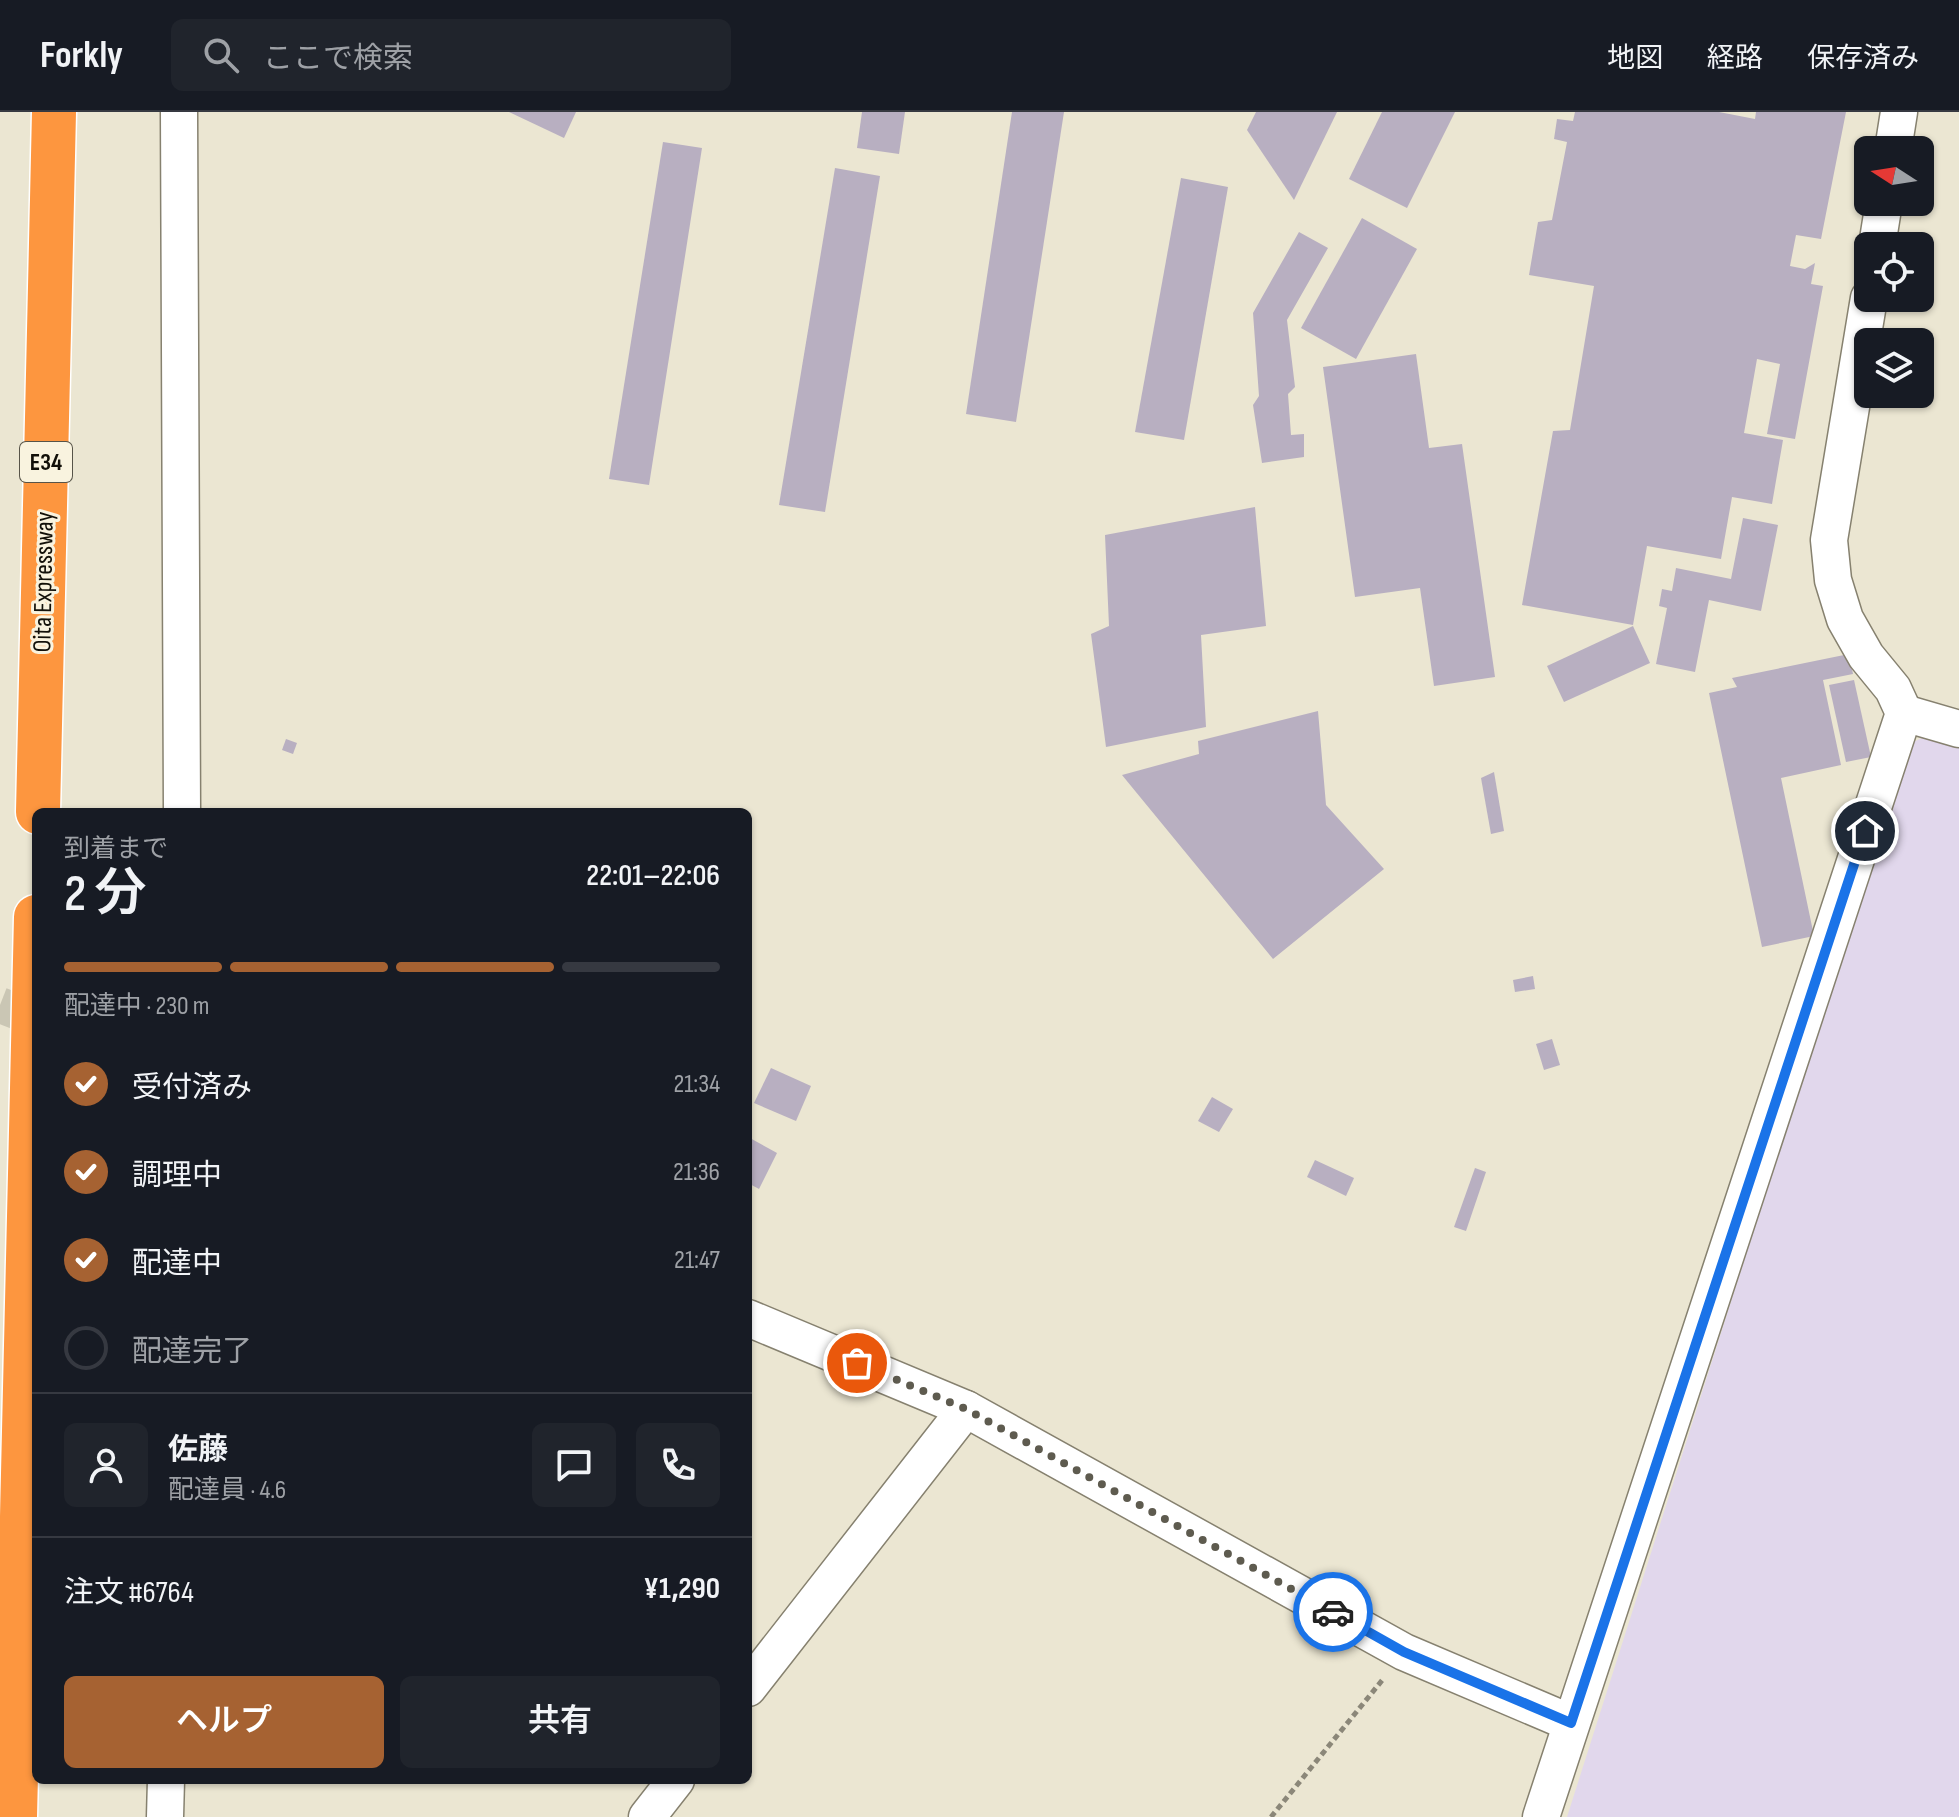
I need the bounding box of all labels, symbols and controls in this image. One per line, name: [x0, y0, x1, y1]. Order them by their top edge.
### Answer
search box: [171, 19, 731, 91]
text: Forkly: [40, 33, 123, 78]
icon: search: [199, 33, 243, 77]
text: ここで検索: [263, 41, 413, 77]
text: 地図: [1607, 42, 1663, 75]
text: 経路: [1707, 42, 1763, 75]
text: 保存済み: [1807, 42, 1919, 75]
north arrow: [1854, 136, 1934, 216]
map controls: [1854, 136, 1934, 408]
button: locate: [1854, 232, 1934, 312]
button: layers: [1854, 328, 1934, 408]
road number: E34: [20, 442, 72, 482]
street label: Oita Expressway: [27, 511, 61, 653]
pin: [1831, 797, 1899, 865]
icon: home: [1843, 809, 1887, 853]
text: 到着まで: [64, 834, 168, 865]
text: 22:01–22:06: [586, 858, 720, 894]
text: 2 分: [64, 863, 146, 926]
text: 配達中 · 230 m: [64, 991, 210, 1022]
icon: check: [64, 1062, 108, 1106]
text: 21:34: [673, 1069, 720, 1100]
text: 受付済み: [132, 1070, 252, 1106]
icon: check: [64, 1150, 108, 1194]
text: 21:36: [673, 1157, 720, 1188]
text: 調理中: [132, 1158, 222, 1194]
icon: check: [64, 1238, 108, 1282]
text: 21:47: [674, 1245, 720, 1276]
text: 配達中: [132, 1246, 222, 1282]
pin: [823, 1329, 891, 1397]
text: 配達完了: [132, 1334, 252, 1370]
icon: bag: [835, 1341, 879, 1385]
button: person: [64, 1423, 148, 1507]
button: chat: [532, 1423, 616, 1507]
button: phone: [636, 1423, 720, 1507]
text: 佐藤: [168, 1432, 228, 1468]
text: 配達員 · 4.6: [168, 1475, 286, 1506]
text: ¥1,290: [644, 1571, 720, 1607]
courier: [1293, 1572, 1373, 1652]
text: 注文 #6764: [64, 1575, 194, 1611]
icon: car: [1311, 1590, 1355, 1634]
button: ヘルプ: [64, 1676, 384, 1768]
button: 共有: [400, 1676, 720, 1768]

